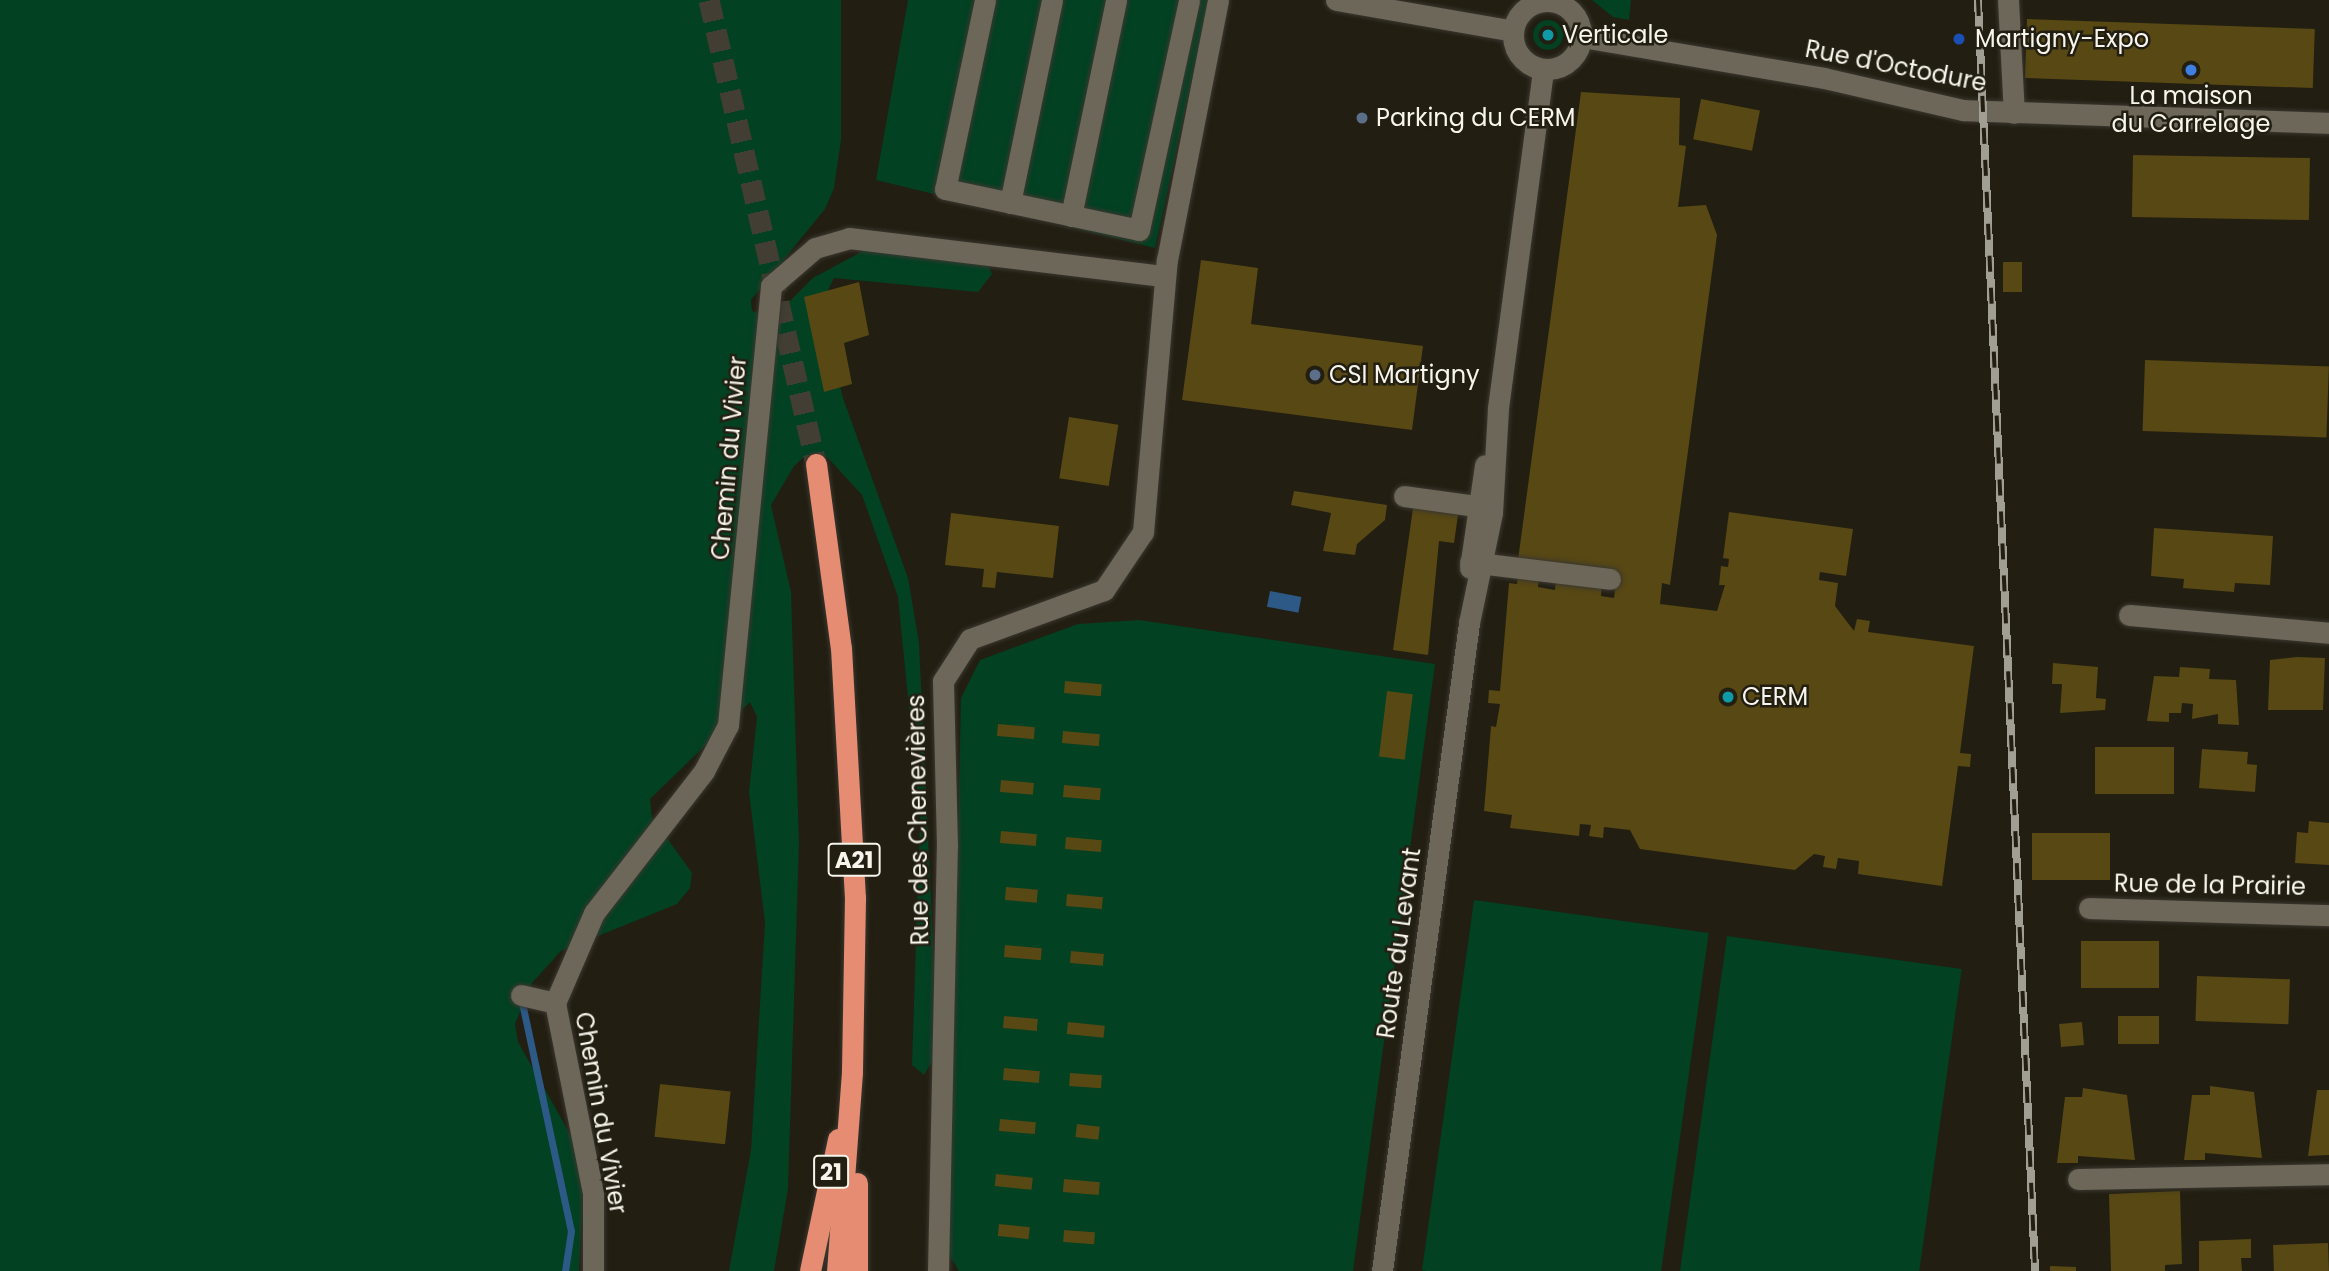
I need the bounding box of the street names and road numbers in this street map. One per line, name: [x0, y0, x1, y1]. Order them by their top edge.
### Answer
street label: Rue d'Octodure: [1803, 34, 1989, 98]
street label: Chemin du Vivier: [706, 355, 752, 561]
street label: Rue des Chenevières: [901, 694, 935, 946]
road number: A21: [826, 840, 882, 880]
street label: Route du Levant: [1371, 846, 1427, 1040]
street label: Rue de la Prairie: [2114, 869, 2306, 901]
street label: Chemin du Vivier: [569, 1010, 633, 1216]
road number: 21: [812, 1152, 850, 1191]

